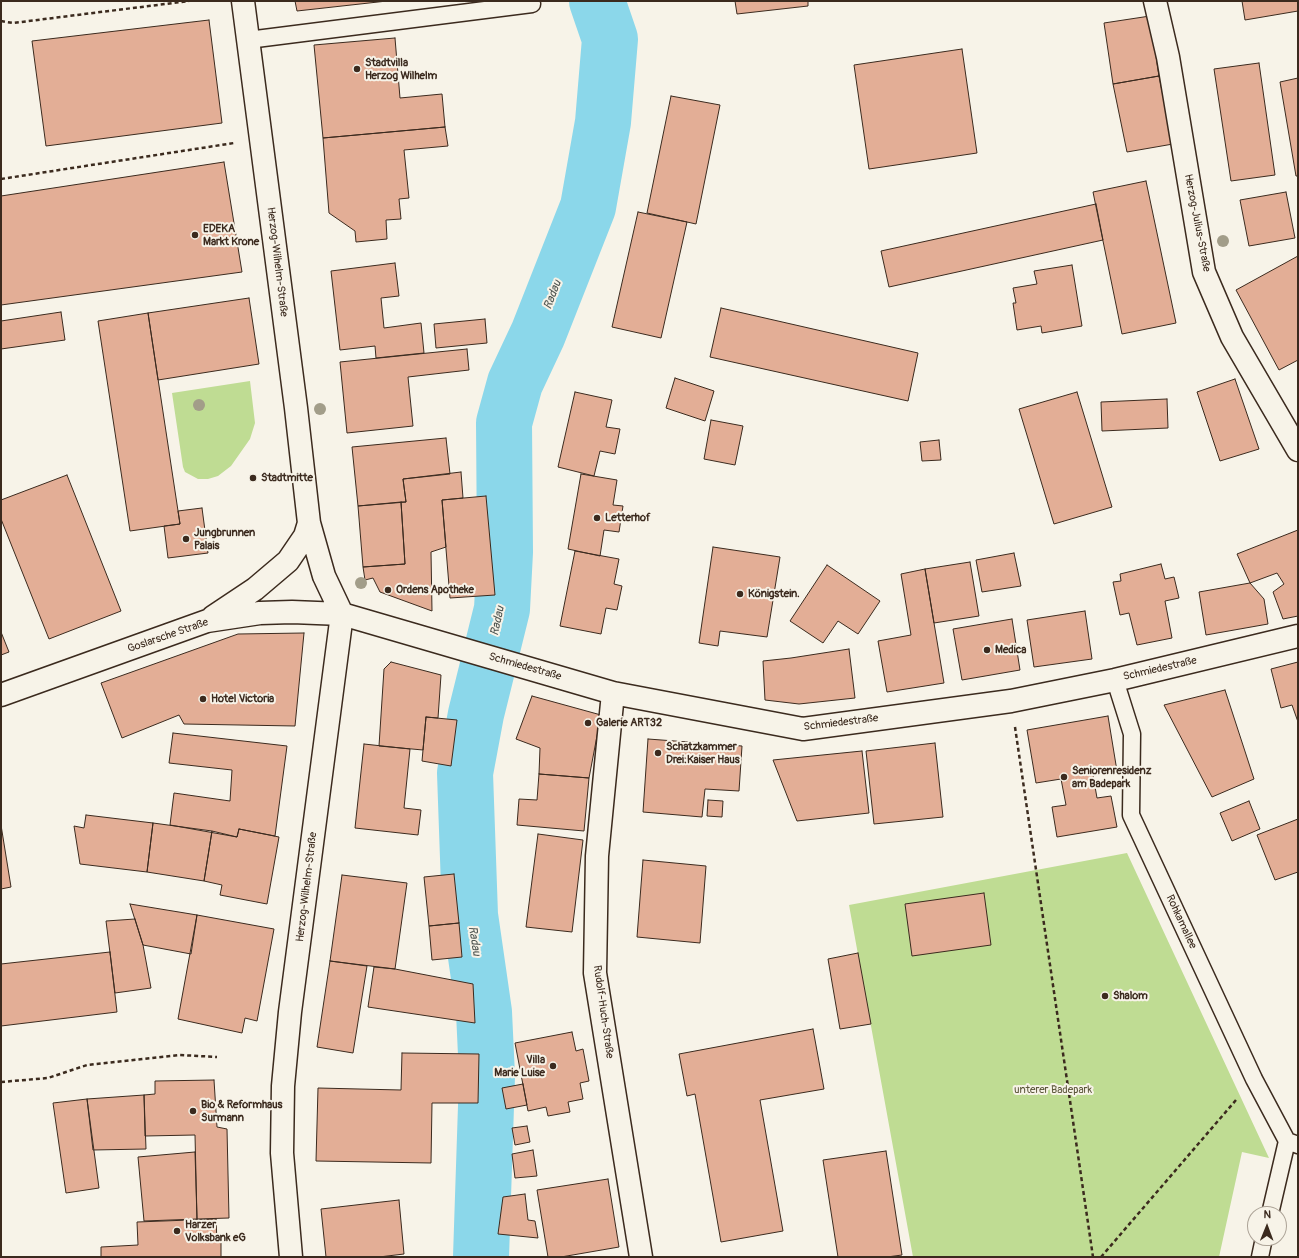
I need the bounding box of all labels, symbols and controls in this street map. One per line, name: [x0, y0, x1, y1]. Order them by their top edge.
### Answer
place label: Stadtvilla Herzog Wilhelm: [365, 56, 437, 82]
marker: Stadtvilla Herzog Wilhelm: [352, 64, 362, 74]
street label: Herzog-Julius-Straße: [1181, 173, 1213, 273]
street label: Herzog-Wilhelm-Straße: [264, 206, 290, 318]
place label: EDEKA Markt Krone: [203, 222, 259, 248]
marker: EDEKA Markt Krone: [190, 230, 200, 240]
water label: Radau: [541, 279, 565, 311]
place label: Stadtmitte: [261, 471, 313, 485]
marker: Stadtmitte: [248, 473, 258, 483]
place label: Letterhof: [605, 511, 650, 525]
marker: Letterhof: [592, 513, 602, 523]
place label: Jungbrunnen Palais: [194, 526, 255, 552]
marker: Jungbrunnen Palais: [181, 534, 191, 544]
place label: Ordens Apotheke: [396, 583, 474, 597]
marker: Ordens Apotheke: [383, 585, 393, 595]
place label: Königstein.: [748, 587, 800, 601]
marker: Königstein.: [735, 589, 745, 599]
water label: Radau: [488, 605, 508, 637]
street label: Goslarsche Straße: [126, 616, 210, 656]
place label: Medica: [995, 643, 1026, 657]
marker: Medica: [982, 645, 992, 655]
street label: Schmiedestraße: [487, 650, 563, 684]
street label: Schmiedestraße: [1122, 654, 1198, 684]
place label: Hotel Victoria: [211, 692, 274, 706]
marker: Hotel Victoria: [198, 694, 208, 704]
street label: Schmiedestraße: [803, 712, 879, 734]
place label: Galerie ART32: [596, 716, 662, 730]
marker: Galerie ART32: [583, 718, 593, 728]
place label: Schatzkammer Drei:Kaiser Haus: [666, 740, 740, 766]
marker: Schatzkammer Drei:Kaiser Haus: [653, 748, 663, 758]
place label: Seniorenresidenz am Badepark: [1072, 764, 1152, 790]
marker: Seniorenresidenz am Badepark: [1059, 772, 1069, 782]
street label: Herzog-Wilhelm-Straße: [294, 831, 320, 943]
street label: Rohkamallee: [1163, 893, 1199, 951]
water label: Radau: [465, 925, 483, 957]
street label: Rudolf-Huch-Straße: [590, 965, 616, 1059]
place label: Shalom: [1113, 989, 1148, 1003]
marker: Shalom: [1100, 991, 1110, 1001]
place label: Villa Marie Luise: [494, 1053, 545, 1079]
marker: Villa Marie Luise: [548, 1061, 558, 1071]
park label: unterer Badepark: [1014, 1083, 1092, 1097]
place label: Bio & Reformhaus Surmann: [201, 1098, 282, 1124]
marker: Bio & Reformhaus Surmann: [188, 1106, 198, 1116]
north arrow: [1247, 1206, 1287, 1246]
text: N: [1263, 1208, 1271, 1221]
place label: Harzer Volksbank eG: [185, 1218, 246, 1244]
marker: Harzer Volksbank eG: [172, 1226, 182, 1236]

